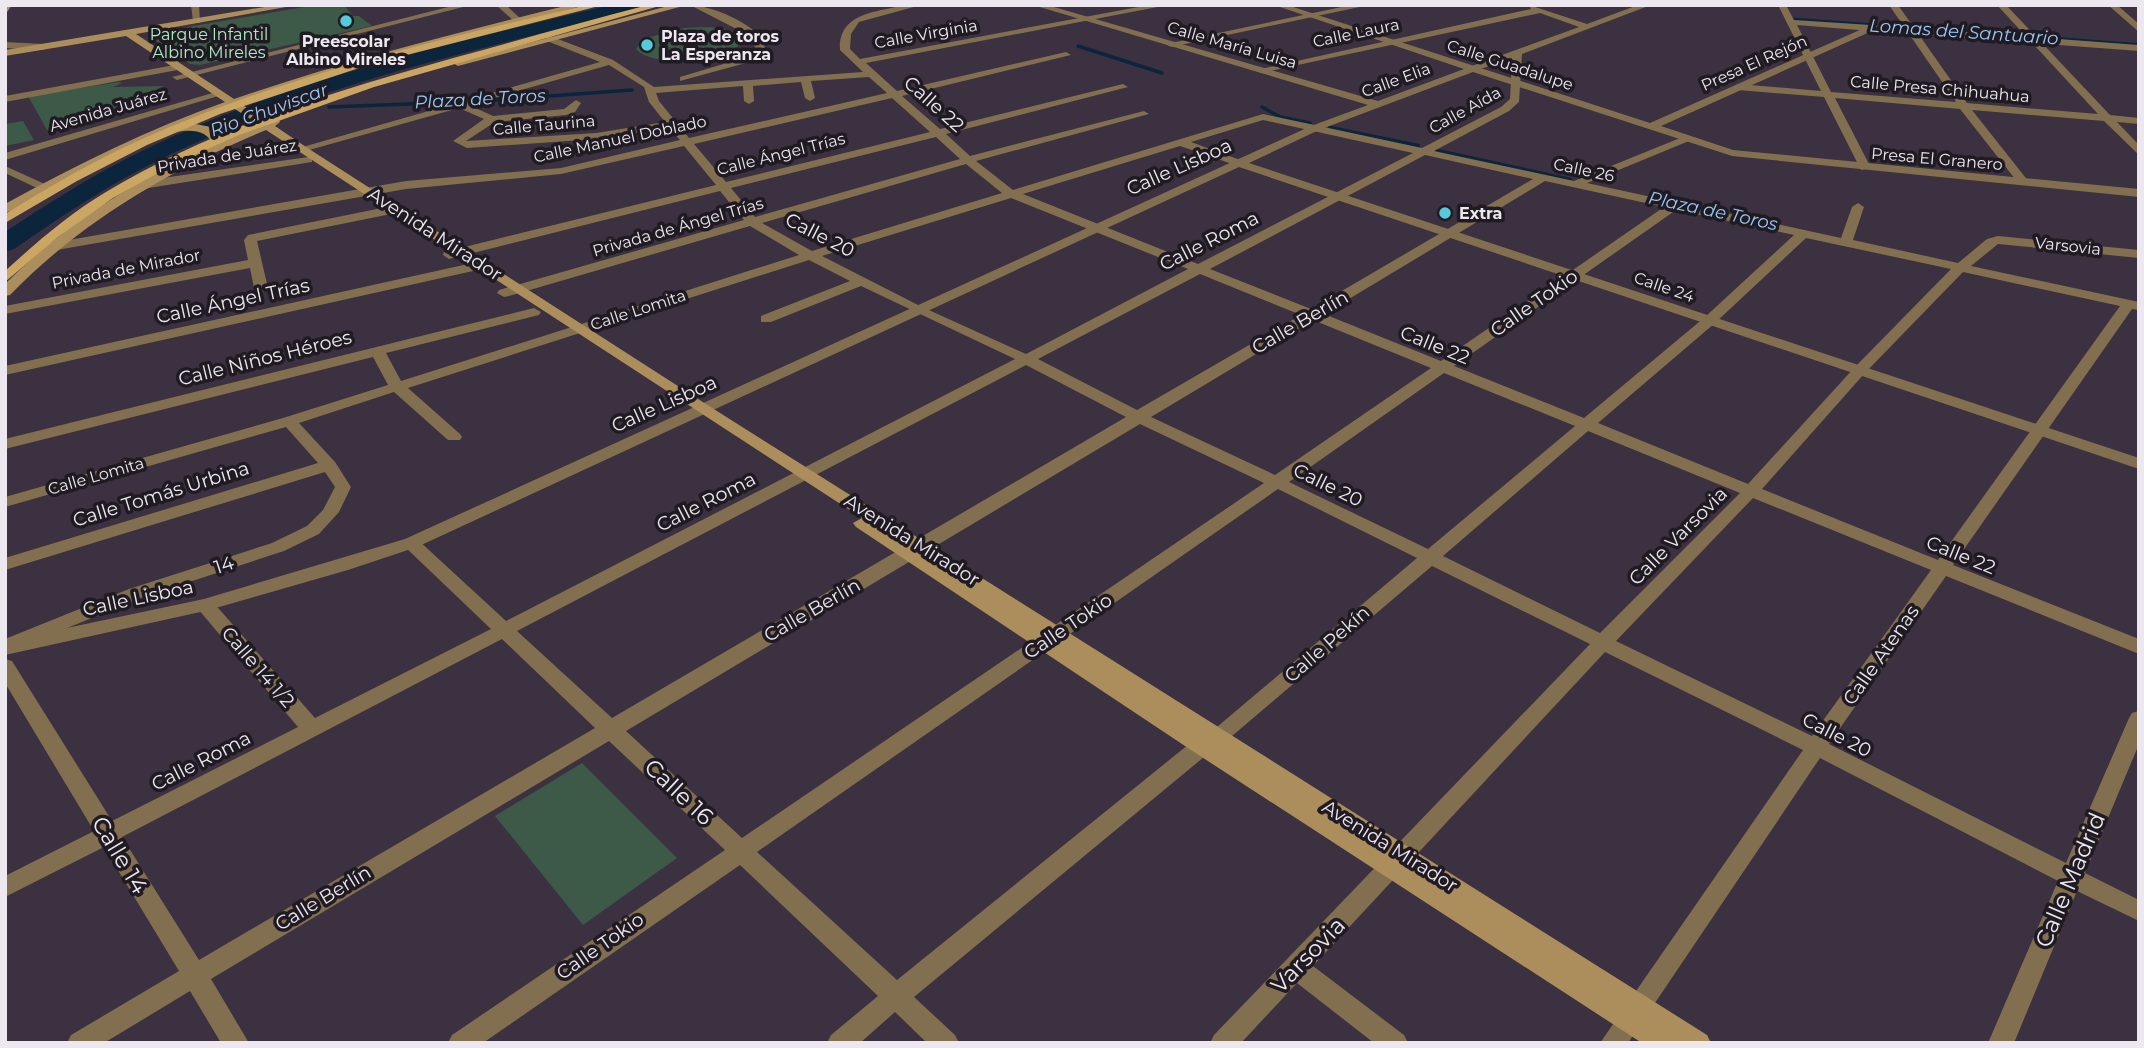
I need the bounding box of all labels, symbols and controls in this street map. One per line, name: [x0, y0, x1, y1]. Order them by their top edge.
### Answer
marker: Preescolar Albino Mireles: [338, 13, 354, 29]
water label: Lomas del Santuario: [1869, 14, 2059, 50]
street label: Calle Laura: [1311, 15, 1401, 51]
street label: Calle Virginia: [873, 16, 979, 52]
street label: Calle María Luisa: [1165, 17, 1299, 73]
park label: Parque Infantil Albino Mireles: [150, 25, 268, 62]
place label: Plaza de toros La Esperanza: [661, 27, 780, 64]
street label: Presa El Rejón: [1698, 31, 1810, 95]
place label: Preescolar Albino Mireles: [285, 32, 406, 69]
street label: Calle Guadalupe: [1445, 36, 1575, 94]
marker: Plaza de toros La Esperanza: [639, 37, 655, 53]
street label: Calle Elia: [1359, 59, 1433, 101]
street label: Calle 22: [899, 71, 969, 137]
street label: Calle Presa Chihuahua: [1849, 72, 2031, 106]
water label: Rio Chuviscar: [207, 78, 332, 142]
street label: Calle Aída: [1426, 82, 1504, 138]
street label: Avenida Juárez: [47, 84, 169, 136]
water label: Plaza de Toros: [414, 85, 546, 113]
street label: Calle Taurina: [492, 111, 596, 139]
street label: Calle Manuel Doblado: [532, 111, 708, 167]
street label: Calle Ángel Trías: [715, 129, 847, 179]
street label: Calle Lisboa: [1123, 134, 1235, 200]
street label: Privada de Juárez: [156, 136, 298, 176]
street label: Presa El Granero: [1870, 144, 2004, 174]
street label: Calle 26: [1552, 154, 1617, 186]
street label: Avenida Mirador: [364, 182, 506, 286]
water label: Plaza de Toros: [1646, 187, 1780, 235]
street label: Privada de Ángel Trías: [590, 193, 766, 261]
place label: Extra: [1459, 204, 1502, 223]
marker: Extra: [1437, 205, 1453, 221]
street label: Calle Roma: [1156, 206, 1262, 276]
street label: Calle 20: [782, 208, 858, 262]
street label: Varsovia: [2034, 233, 2102, 259]
street label: Privada de Mirador: [50, 245, 202, 293]
street label: Calle Tokio: [1486, 264, 1582, 341]
street label: Calle 24: [1631, 268, 1697, 306]
street label: Calle Ángel Trías: [154, 274, 312, 328]
street label: Calle Berlín: [1248, 285, 1352, 359]
street label: Calle Lomita: [588, 286, 688, 334]
street label: Calle 22: [1397, 321, 1473, 369]
street label: Calle Niños Héroes: [176, 325, 354, 391]
street label: Calle Lisboa: [608, 371, 720, 437]
street label: Calle Lomita: [46, 453, 146, 499]
street label: Calle Tomás Urbina: [70, 456, 252, 532]
street label: Calle 20: [1289, 458, 1367, 512]
street label: Calle Roma: [653, 467, 759, 537]
street label: Calle Varsovia: [1624, 482, 1732, 590]
street label: Avenida Mirador: [840, 489, 984, 591]
street label: Calle 22: [1923, 531, 1999, 579]
street label: 14: [211, 551, 237, 579]
street label: Calle Berlín: [760, 573, 864, 647]
street label: Calle Lisboa: [80, 575, 196, 621]
street label: Calle Tokio: [1020, 588, 1117, 664]
street label: Calle Pekín: [1280, 601, 1374, 687]
street label: Calle Atenas: [1838, 601, 1924, 709]
street label: Calle 14 1/2: [217, 622, 299, 712]
street label: Calle 20: [1799, 708, 1875, 762]
street label: Calle Roma: [148, 726, 254, 796]
street label: Calle 16: [639, 753, 719, 831]
street label: Avenida Mirador: [1318, 795, 1462, 897]
street label: Calle Madrid: [2029, 808, 2111, 952]
street label: Calle 14: [86, 811, 154, 899]
street label: Calle Berlín: [271, 860, 375, 936]
street label: Calle Tokio: [552, 907, 648, 984]
street label: Varsovia: [1265, 911, 1351, 999]

